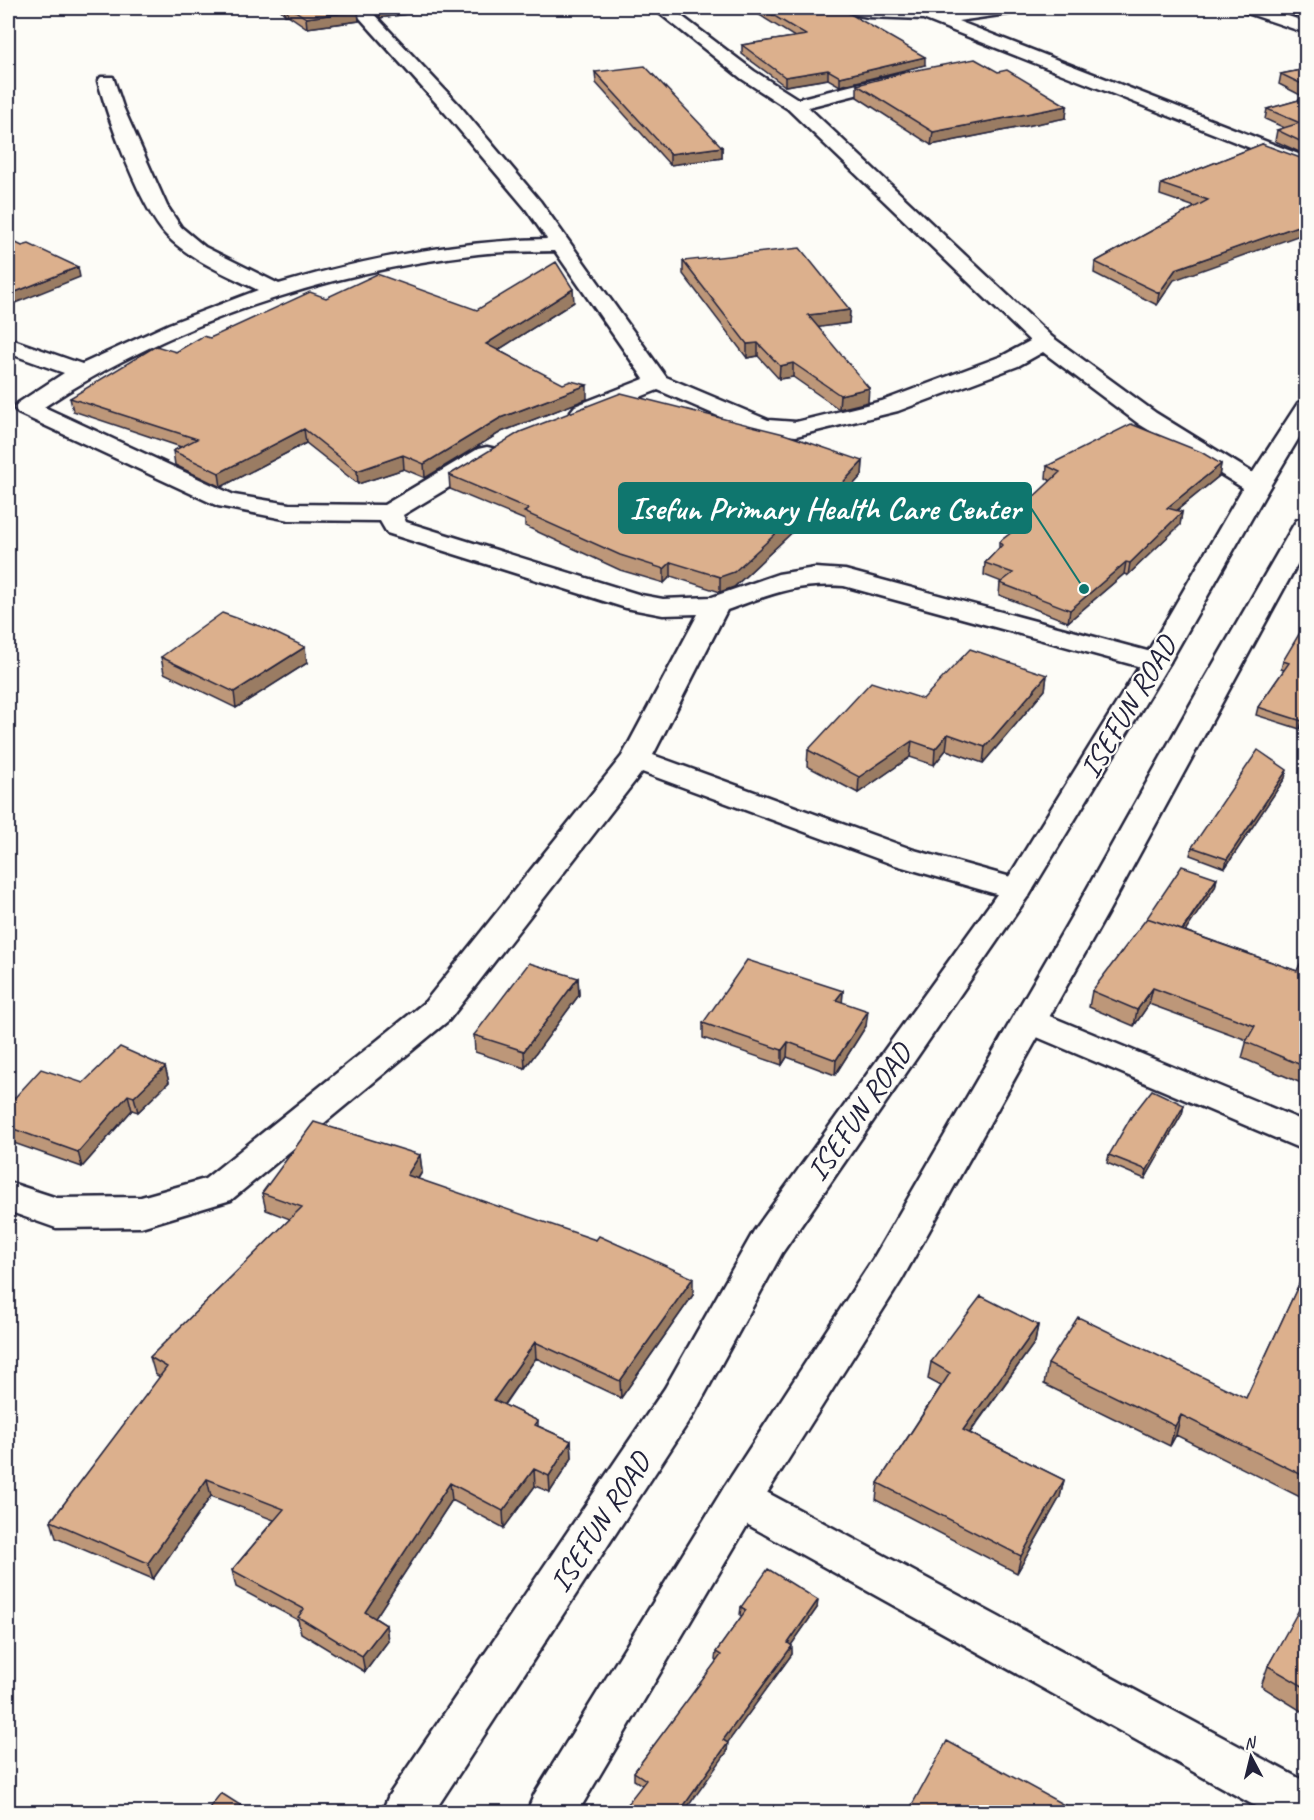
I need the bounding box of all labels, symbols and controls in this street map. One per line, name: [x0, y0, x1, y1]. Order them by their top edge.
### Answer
callout: Isefun Primary Health Care Center: [619, 483, 1031, 533]
text: Isefun Primary Health Care Center: [630, 488, 1024, 529]
street label: ISEFUN ROAD: [1071, 627, 1186, 785]
street label: ISEFUN ROAD: [798, 1034, 922, 1188]
street label: ISEFUN ROAD: [541, 1443, 661, 1599]
north arrow: [1221, 1727, 1281, 1787]
text: N: [1243, 1732, 1258, 1754]

